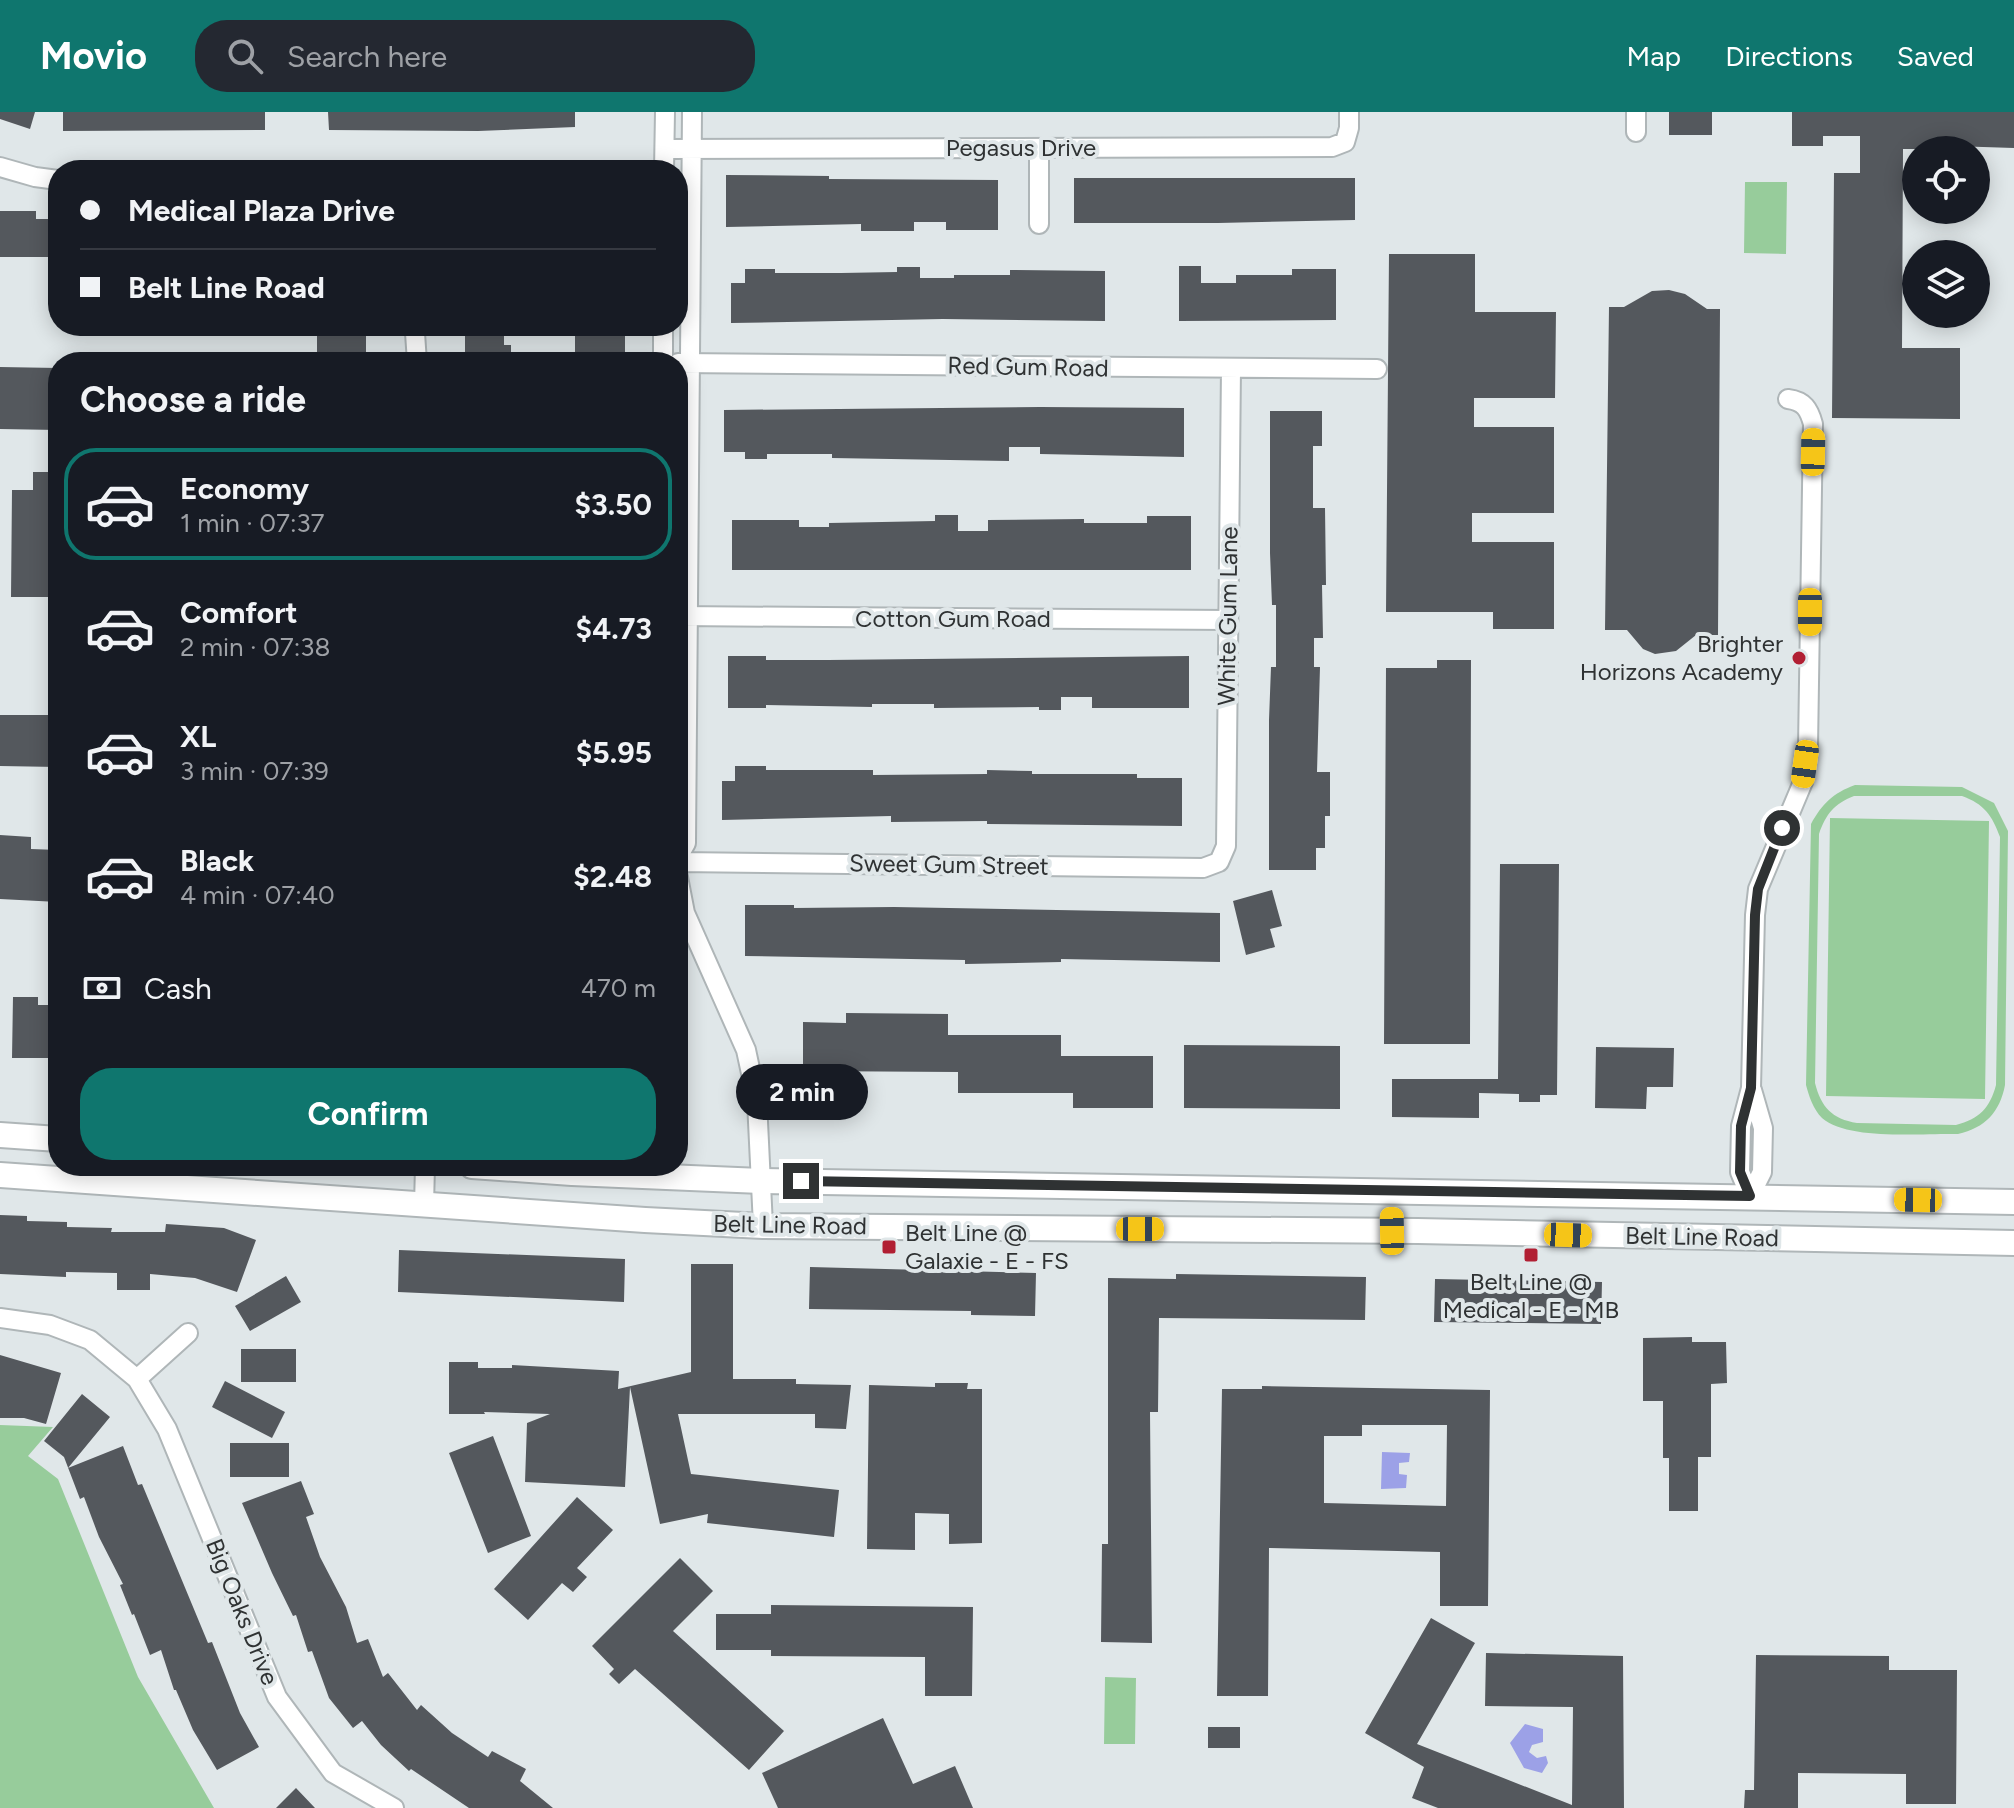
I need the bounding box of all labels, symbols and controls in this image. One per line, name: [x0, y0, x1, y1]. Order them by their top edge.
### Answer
search box: [195, 20, 755, 92]
text: Movio: [40, 33, 147, 79]
icon: search: [223, 34, 267, 78]
text: Search here: [287, 38, 447, 75]
text: Map: [1627, 39, 1681, 73]
text: Directions: [1725, 39, 1853, 73]
text: Saved: [1897, 39, 1974, 73]
street label: Pegasus Drive: [946, 133, 1096, 162]
map controls: [1902, 136, 1990, 328]
button: locate: [1902, 136, 1990, 224]
text: Medical Plaza Drive: [128, 192, 395, 229]
button: layers: [1902, 240, 1990, 328]
text: Belt Line Road: [128, 269, 325, 306]
street label: Red Gum Road: [947, 351, 1109, 382]
text: Choose a ride: [80, 378, 306, 421]
car: [1801, 428, 1825, 476]
icon: car: [84, 468, 156, 540]
text: Economy: [180, 470, 309, 507]
text: $3.50: [574, 486, 652, 523]
text: 1 min · 07:37: [180, 507, 325, 539]
street label: White Gum Lane: [1211, 526, 1244, 706]
car: [1798, 588, 1822, 636]
icon: car: [84, 592, 156, 664]
text: Comfort: [180, 594, 298, 631]
street label: Cotton Gum Road: [855, 604, 1051, 633]
text: $4.73: [576, 610, 652, 647]
place label: Brighter Horizons Academy: [1580, 629, 1783, 686]
text: 2 min · 07:38: [180, 631, 330, 663]
marker: Brighter Horizons Academy: [1790, 649, 1808, 667]
icon: car: [84, 716, 156, 788]
text: XL: [180, 718, 216, 755]
text: $5.95: [576, 734, 652, 771]
car: [1790, 739, 1820, 789]
text: 3 min · 07:39: [180, 755, 329, 787]
route start: [1764, 810, 1800, 846]
icon: car: [84, 840, 156, 912]
text: Black: [180, 842, 254, 879]
street label: Sweet Gum Street: [849, 848, 1049, 881]
text: $2.48: [573, 858, 652, 895]
text: 4 min · 07:40: [180, 879, 335, 911]
icon: cash: [80, 966, 124, 1010]
text: Cash: [144, 970, 212, 1007]
text: 470 m: [581, 972, 656, 1004]
callout: 2 min: [735, 1065, 867, 1121]
button: Confirm: [80, 1068, 656, 1160]
text: 2 min: [769, 1076, 835, 1108]
route end: [783, 1163, 819, 1199]
car: [1894, 1188, 1942, 1212]
car: [1380, 1207, 1404, 1255]
street label: Belt Line Road: [713, 1209, 867, 1240]
car: [1116, 1217, 1164, 1241]
place label: Belt Line @ Galaxie - E - FS: [905, 1218, 1069, 1275]
street label: Belt Line Road: [1625, 1221, 1779, 1252]
car: [1544, 1222, 1592, 1248]
marker: Belt Line @ Galaxie - E - FS: [880, 1238, 898, 1256]
marker: Belt Line @ Medical - E - MB: [1522, 1246, 1540, 1264]
place label: Belt Line @ Medical - E - MB: [1443, 1267, 1619, 1324]
street label: Big Oaks Drive: [200, 1534, 285, 1689]

